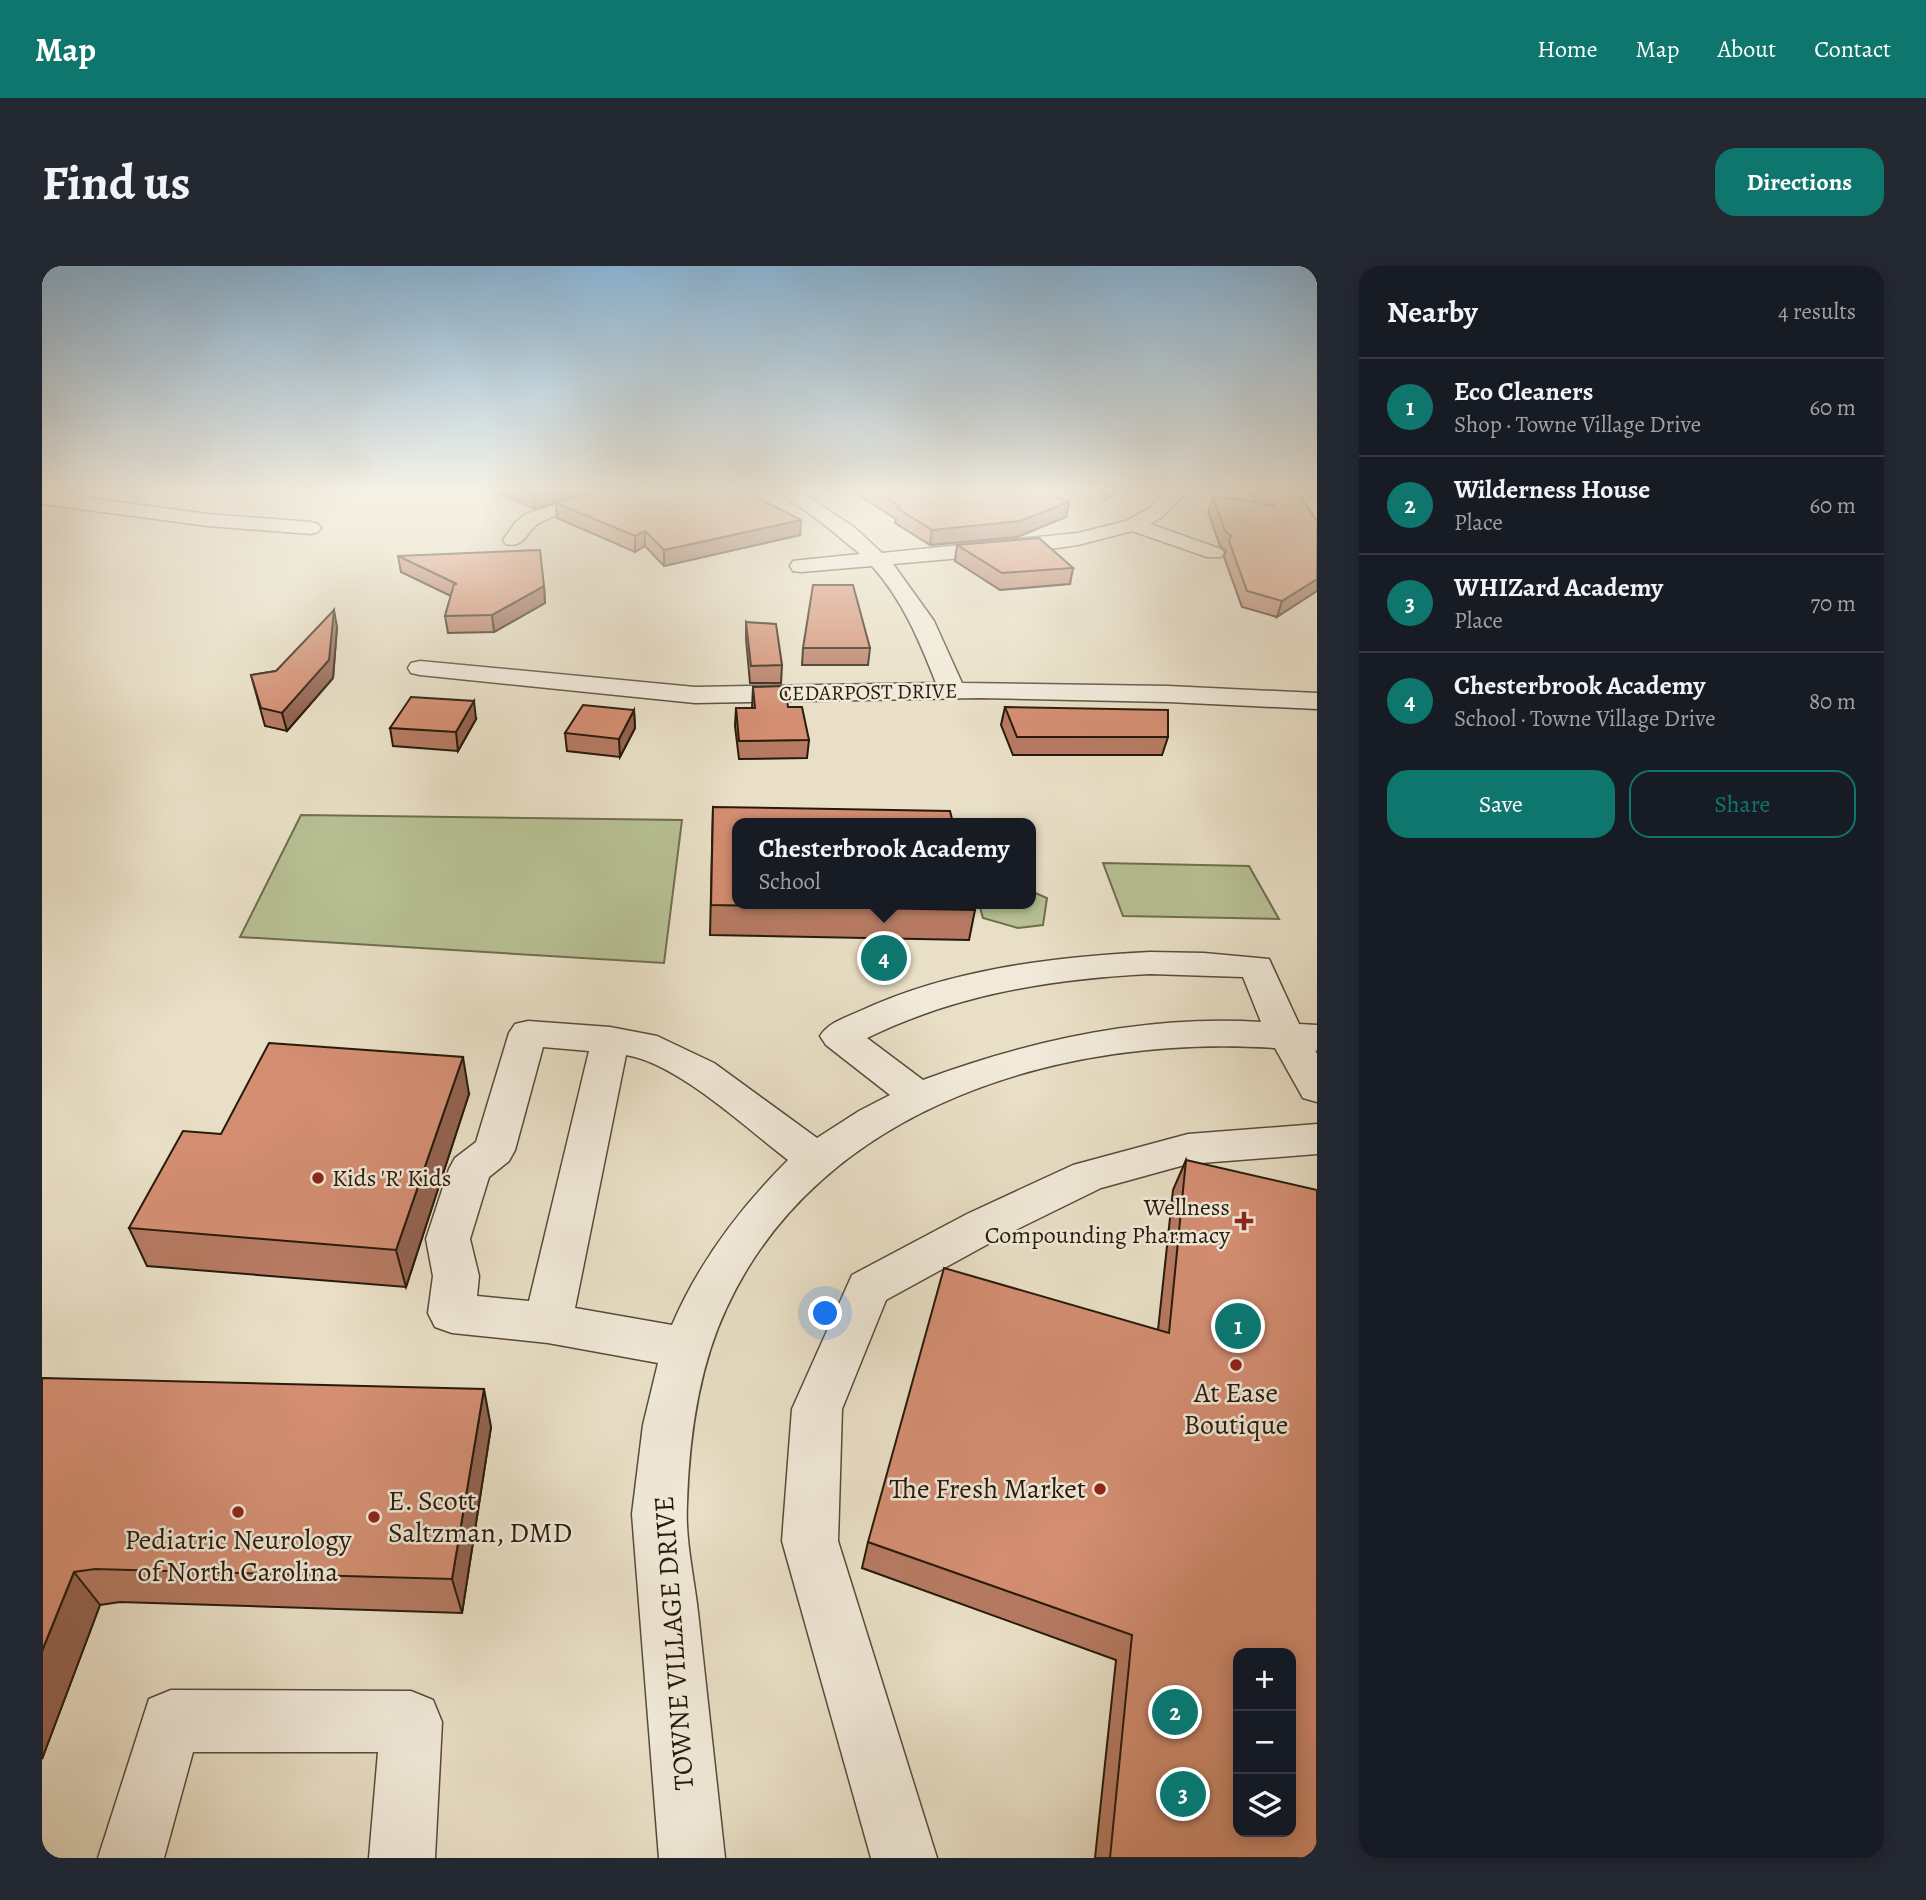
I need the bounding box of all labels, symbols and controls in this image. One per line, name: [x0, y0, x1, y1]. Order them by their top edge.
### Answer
text: Map: [35, 27, 96, 72]
text: Home: [1537, 33, 1598, 65]
text: Map: [1636, 33, 1680, 65]
text: About: [1718, 33, 1776, 65]
text: Contact: [1814, 33, 1891, 65]
button: Directions: [1715, 148, 1884, 216]
text: Find us: [42, 149, 190, 216]
text: Nearby: [1387, 292, 1478, 332]
text: 4 results: [1778, 296, 1856, 327]
text: Eco Cleaners: [1454, 374, 1593, 409]
text: 1: [1406, 392, 1414, 423]
text: 60 m: [1809, 392, 1856, 423]
text: Shop · Towne Village Drive: [1454, 409, 1701, 440]
text: Wilderness House: [1454, 472, 1650, 507]
text: 2: [1404, 490, 1416, 521]
text: 60 m: [1809, 490, 1856, 521]
text: Place: [1454, 507, 1503, 538]
text: WHIZard Academy: [1454, 570, 1663, 605]
text: 3: [1405, 588, 1415, 619]
text: 70 m: [1810, 588, 1856, 619]
text: Place: [1454, 605, 1503, 636]
text: Chesterbrook Academy: [1454, 668, 1705, 703]
street label: CEDARPOST DRIVE: [779, 676, 957, 708]
text: 4: [1405, 686, 1415, 717]
text: 80 m: [1809, 686, 1856, 717]
text: School · Towne Village Drive: [1454, 703, 1715, 734]
button: Save: [1387, 770, 1615, 838]
button: Share: [1629, 770, 1856, 838]
popup: [732, 818, 1036, 909]
text: Chesterbrook Academy: [758, 831, 1010, 866]
text: School: [758, 866, 821, 897]
pin: 4: [861, 932, 907, 984]
place label: Kids 'R' Kids: [332, 1162, 451, 1194]
marker: Kids 'R' Kids: [310, 1170, 326, 1186]
place label: Wellness Compounding Pharmacy: [985, 1191, 1230, 1251]
marker: Wellness Compounding Pharmacy: [1236, 1213, 1252, 1229]
your location: [808, 1296, 842, 1330]
pin: 1: [1215, 1300, 1261, 1352]
marker: At Ease Boutique: [1228, 1357, 1244, 1373]
place label: At Ease Boutique: [1184, 1374, 1288, 1444]
place label: The Fresh Market: [889, 1470, 1086, 1508]
marker: The Fresh Market: [1092, 1481, 1108, 1497]
place label: E. Scott Saltzman, DMD: [388, 1482, 572, 1552]
street label: TOWNE VILLAGE DRIVE: [645, 1495, 703, 1791]
marker: Pediatric Neurology of North Carolina: [230, 1504, 246, 1520]
marker: E. Scott Saltzman, DMD: [366, 1509, 382, 1525]
place label: Pediatric Neurology of North Carolina: [125, 1521, 352, 1591]
map controls: [1233, 1648, 1296, 1837]
button: +: [1233, 1648, 1296, 1711]
pin: 2: [1152, 1686, 1198, 1738]
button: −: [1233, 1711, 1296, 1774]
pin: 3: [1160, 1768, 1206, 1820]
button: layers: [1233, 1774, 1296, 1837]

